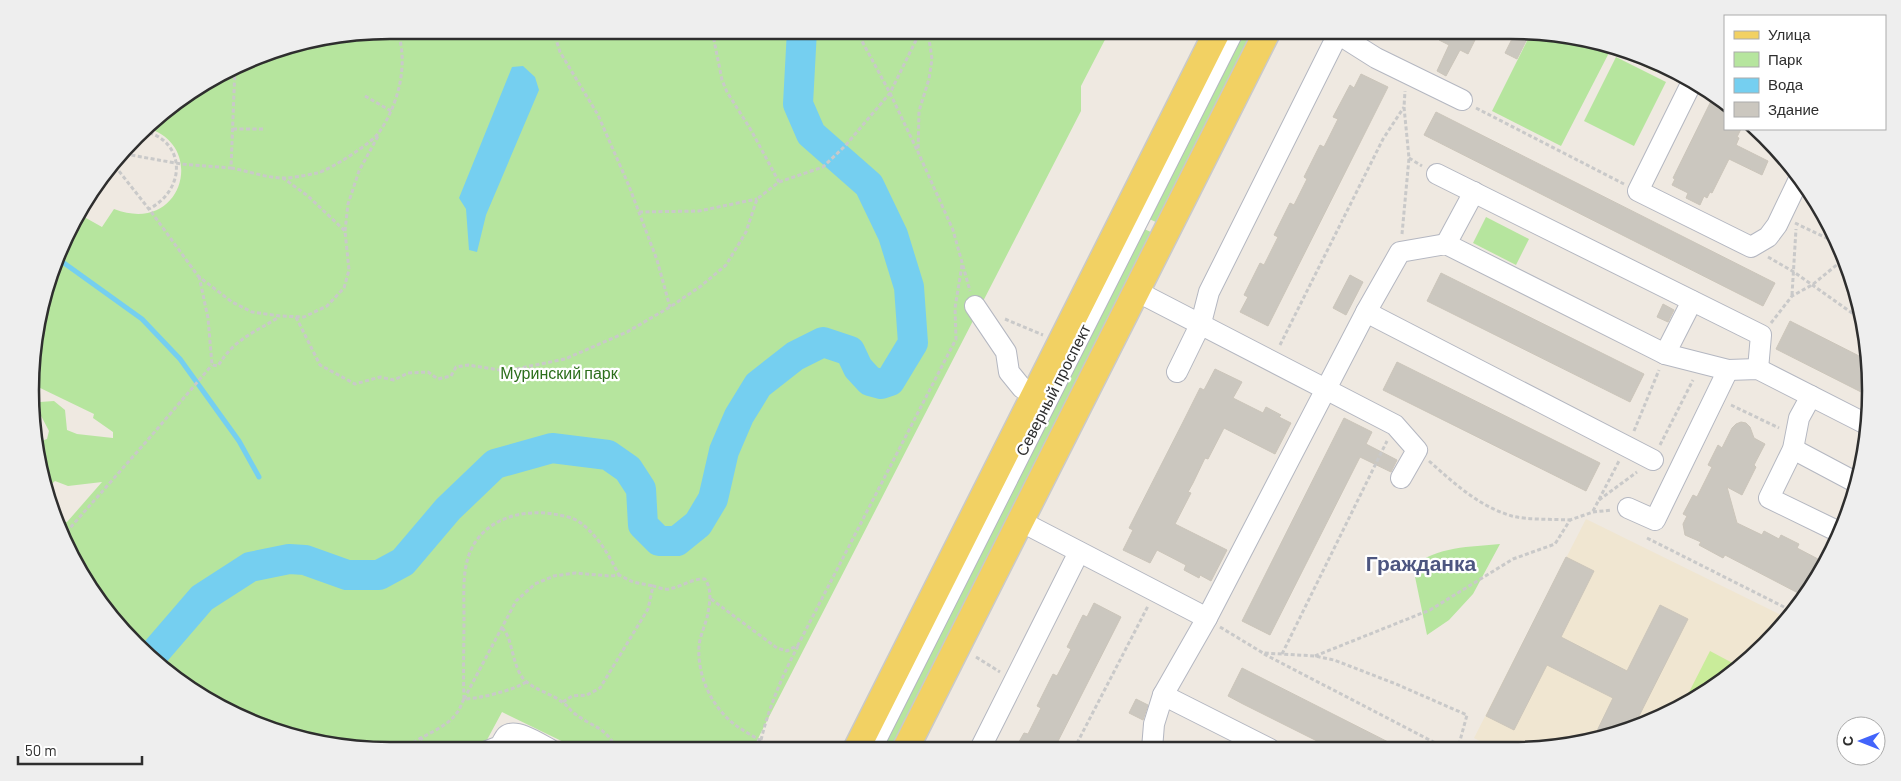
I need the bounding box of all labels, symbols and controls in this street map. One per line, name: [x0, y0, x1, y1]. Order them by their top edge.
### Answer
legend: [1724, 15, 1886, 130]
text: Улица: [1768, 25, 1811, 43]
text: Парк: [1768, 50, 1802, 68]
text: Вода: [1768, 75, 1804, 93]
text: Здание: [1768, 100, 1819, 118]
street label: Северный проспект: [1011, 320, 1094, 459]
park label: Муринский парк: [500, 363, 619, 382]
district label: Гражданка: [1366, 550, 1477, 575]
north arrow: [1836, 716, 1886, 766]
scale bar: [18, 734, 141, 766]
text: С: [1839, 736, 1856, 746]
text: 50 m: [25, 741, 57, 759]

